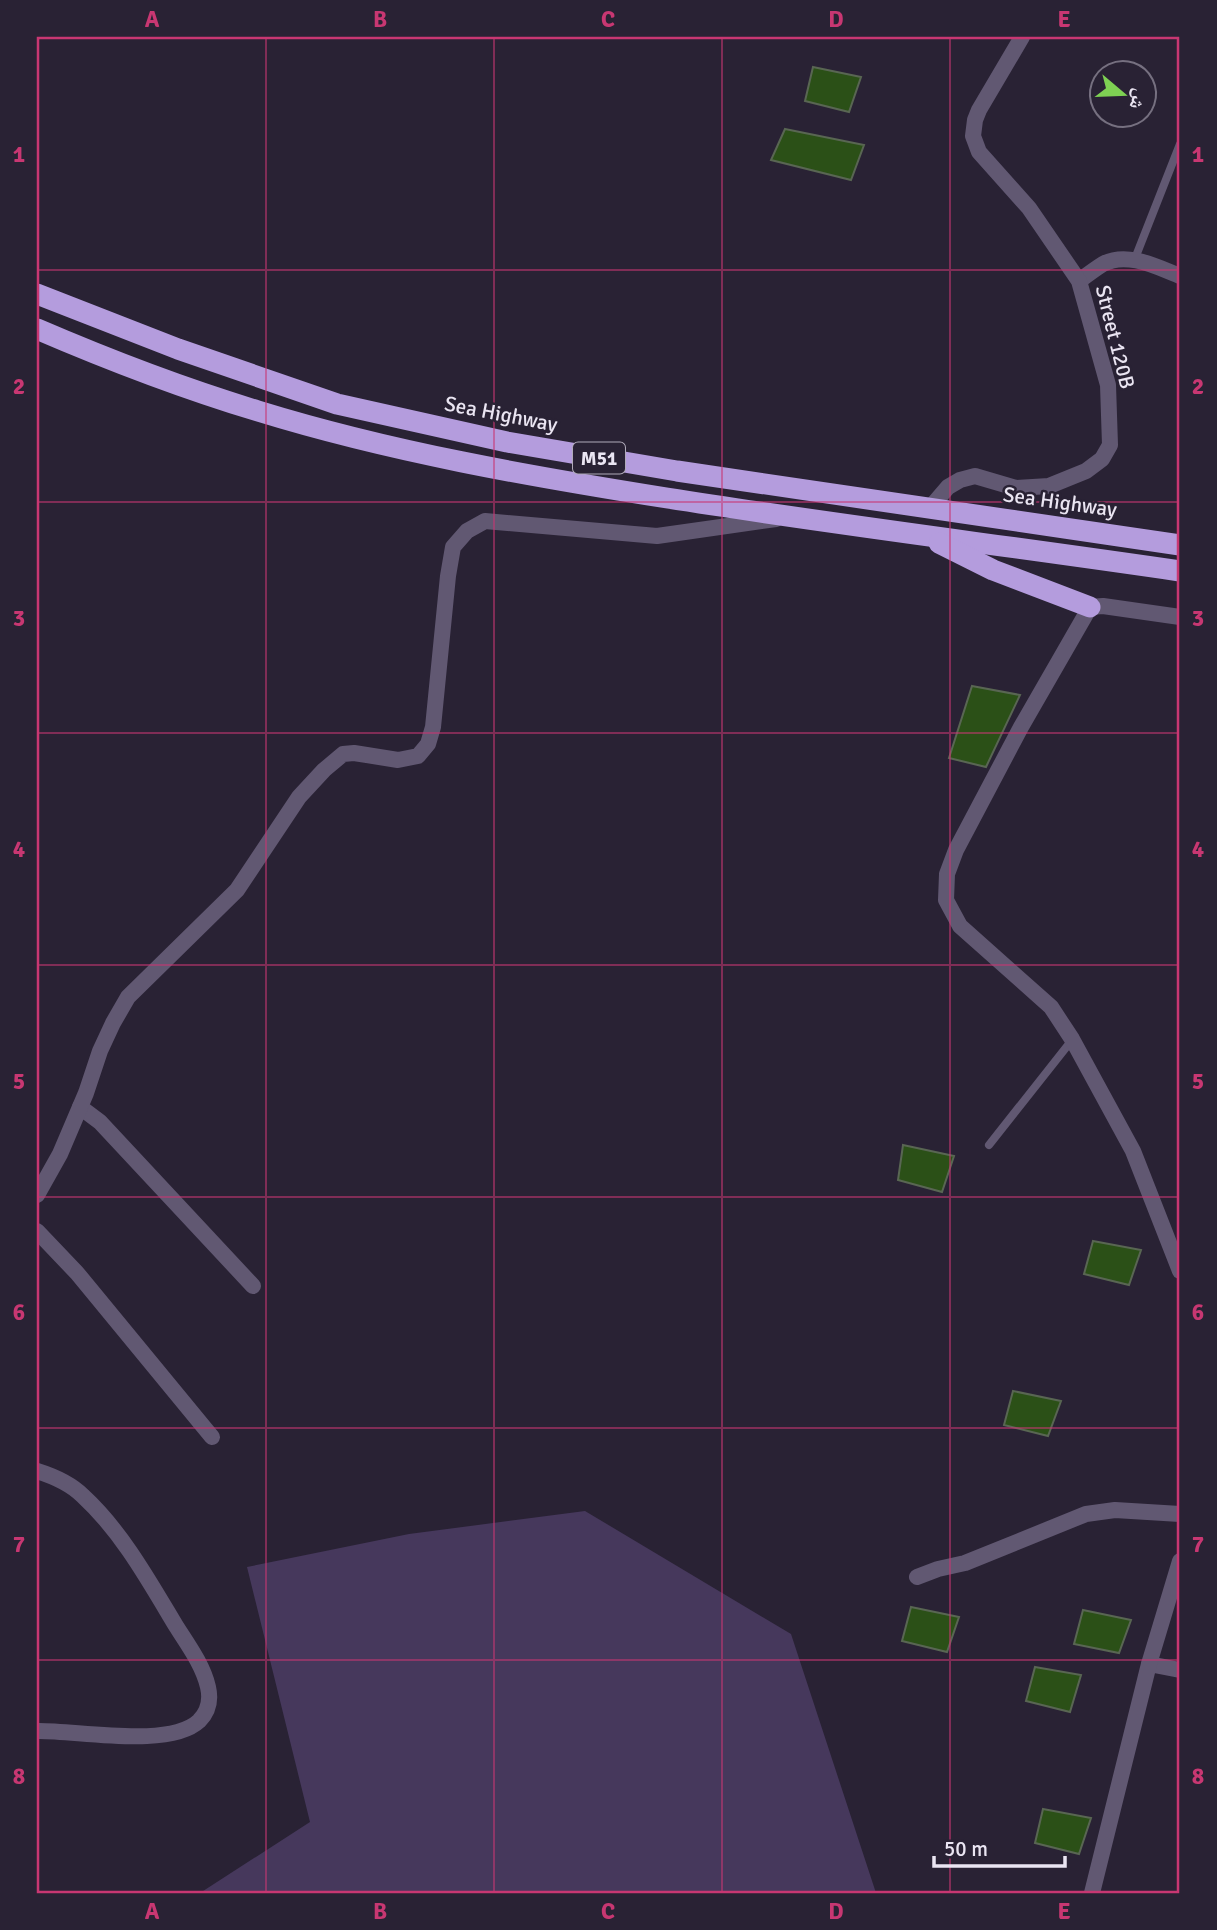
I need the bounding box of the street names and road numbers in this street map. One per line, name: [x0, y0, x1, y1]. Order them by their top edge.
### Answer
street label: Street 120B: [1090, 282, 1140, 392]
street label: Sea Highway: [442, 390, 560, 438]
road number: M51: [573, 442, 625, 474]
street label: Sea Highway: [1001, 481, 1119, 523]

